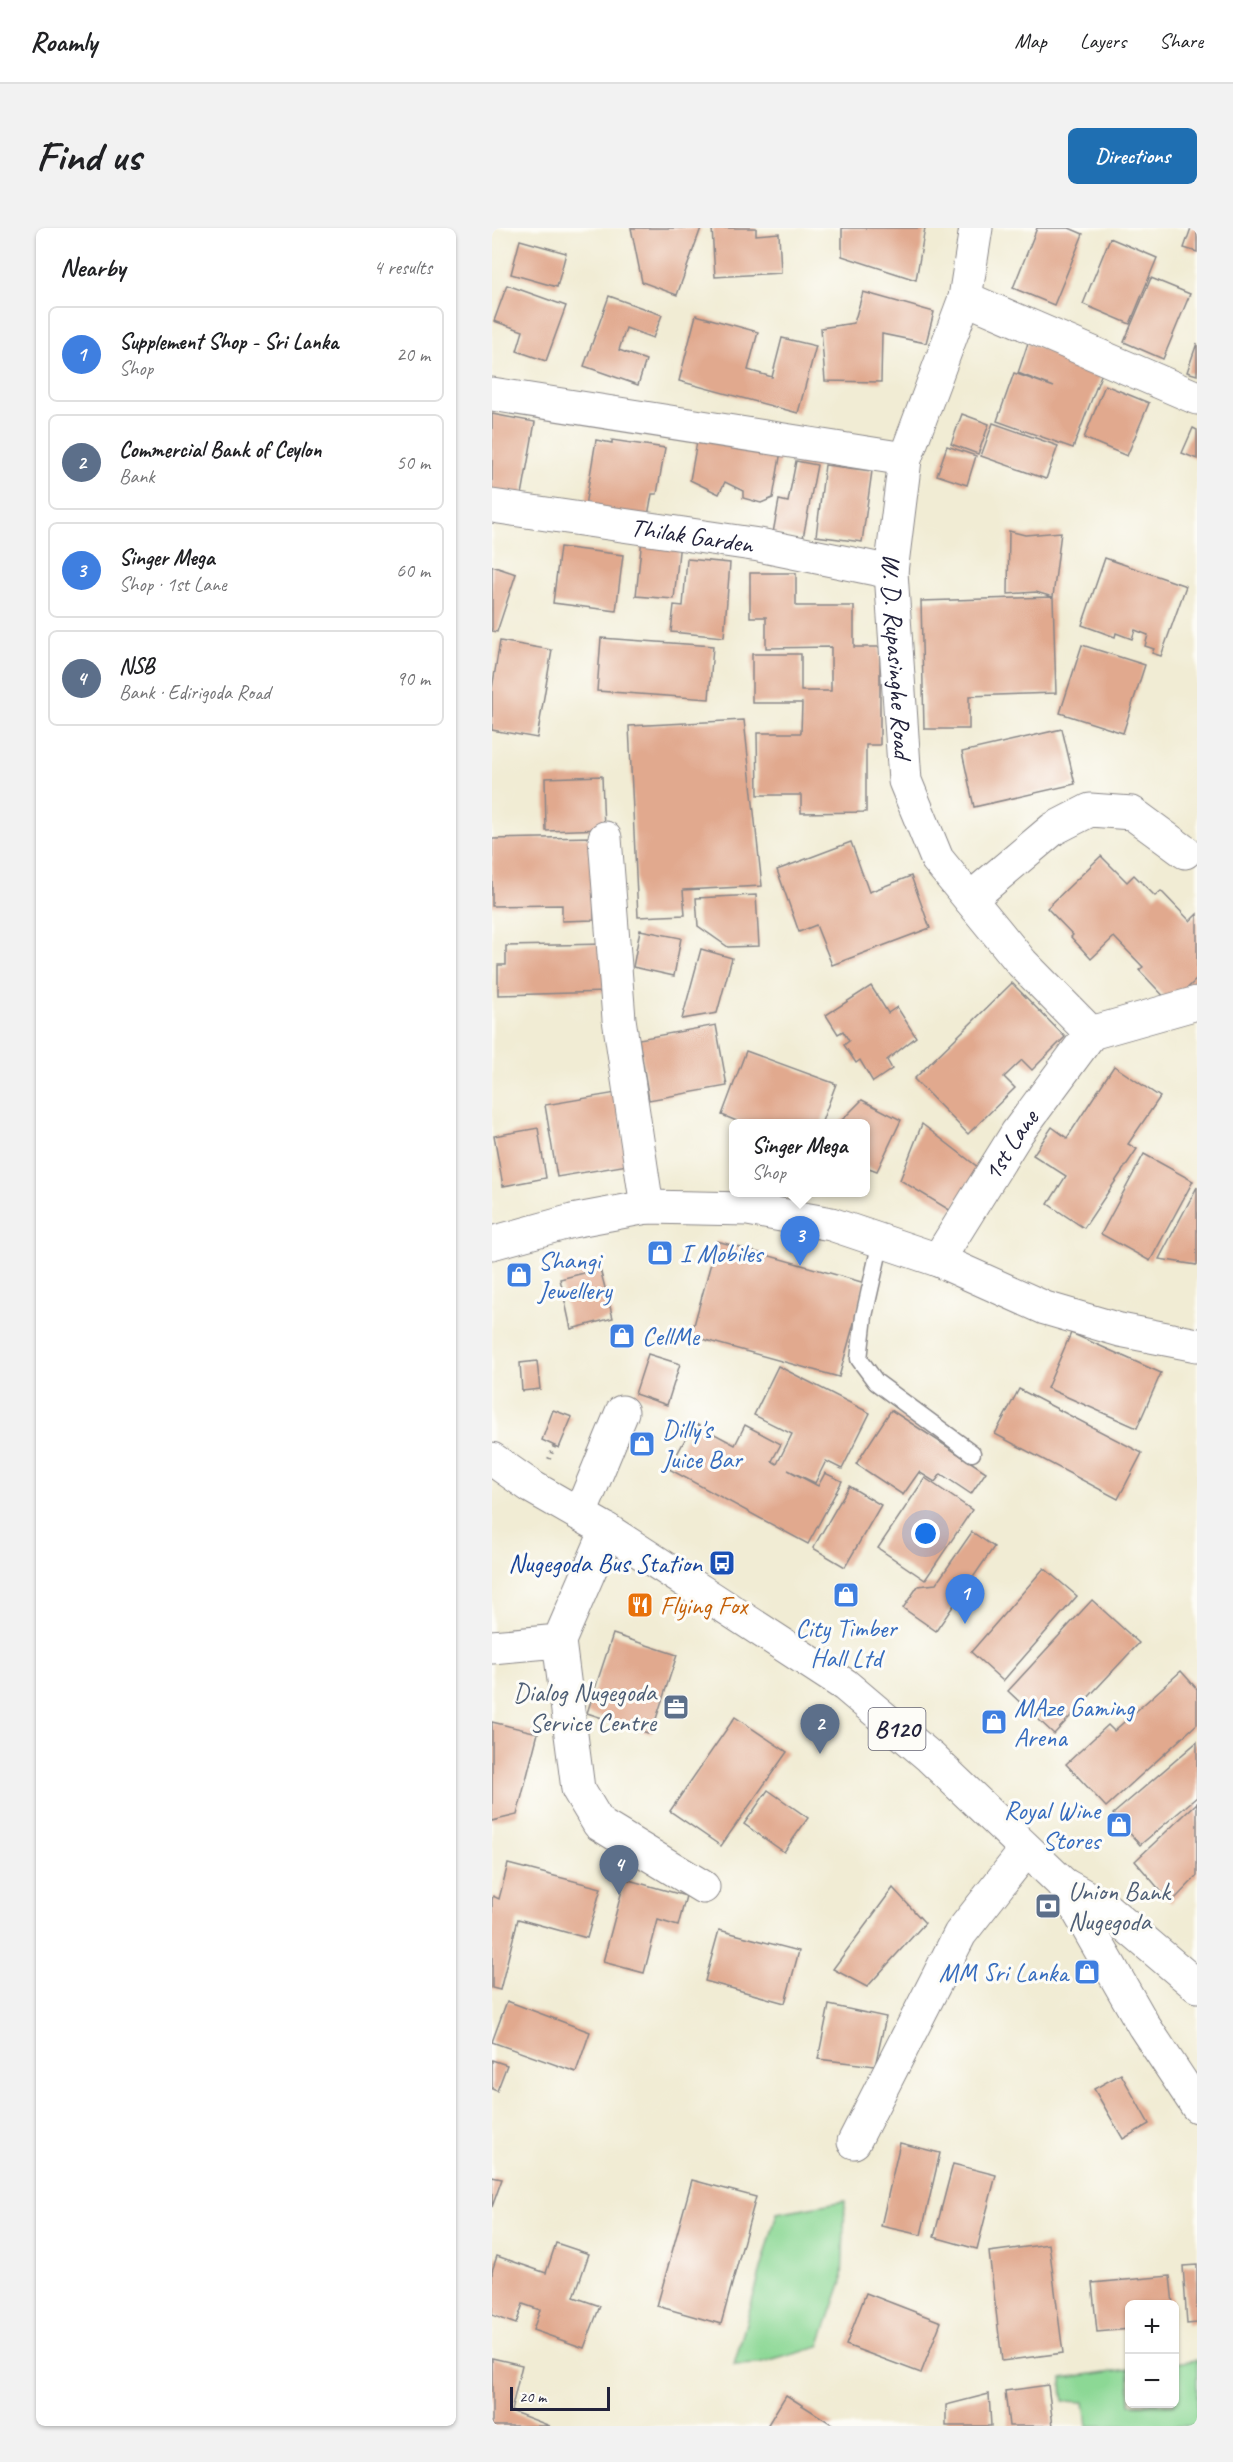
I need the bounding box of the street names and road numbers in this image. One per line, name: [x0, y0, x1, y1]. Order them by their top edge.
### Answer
street label: Thilak Garden: [629, 510, 756, 561]
street label: W. D. Rupasinghe Road: [874, 552, 920, 763]
street label: 1st Lane: [975, 1101, 1046, 1186]
road number: B120: [868, 1708, 926, 1750]

